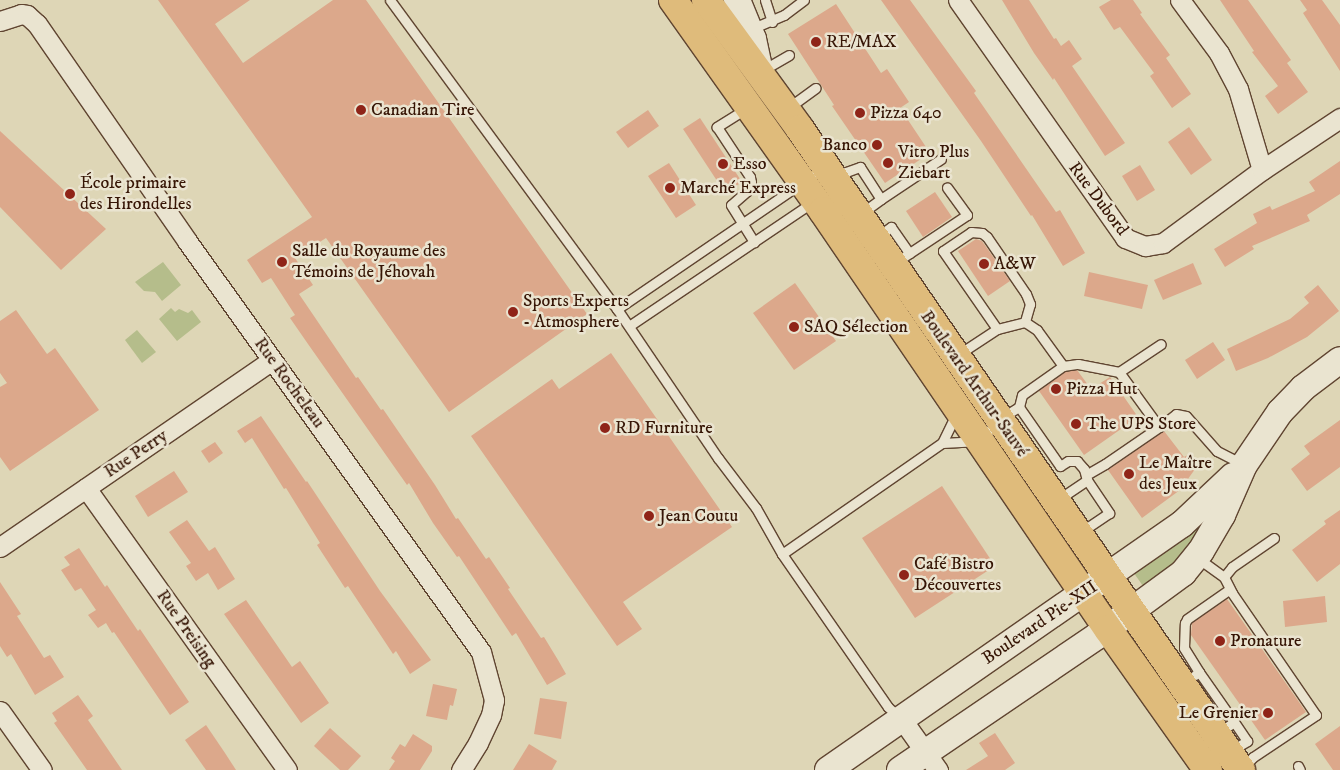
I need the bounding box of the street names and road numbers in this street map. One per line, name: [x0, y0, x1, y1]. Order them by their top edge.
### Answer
street label: Rue Dubord: [1063, 158, 1133, 240]
street label: Boulevard Arthur-Sauvé: [915, 307, 1033, 461]
street label: Rue Rocheleau: [249, 334, 329, 432]
street label: Rue Perry: [100, 425, 172, 483]
street label: Boulevard Pie-XII: [978, 576, 1102, 670]
street label: Rue Preising: [151, 586, 221, 672]

